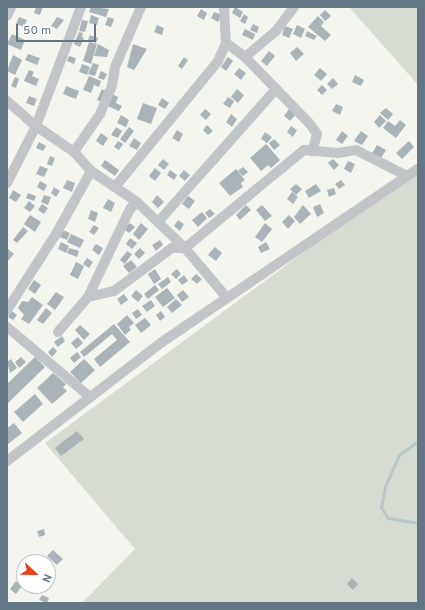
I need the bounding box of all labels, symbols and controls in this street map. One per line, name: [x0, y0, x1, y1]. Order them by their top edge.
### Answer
scale bar: [18, 16, 98, 42]
text: 50 m: [23, 23, 51, 39]
north arrow: [16, 554, 56, 594]
text: N: [38, 572, 54, 584]

